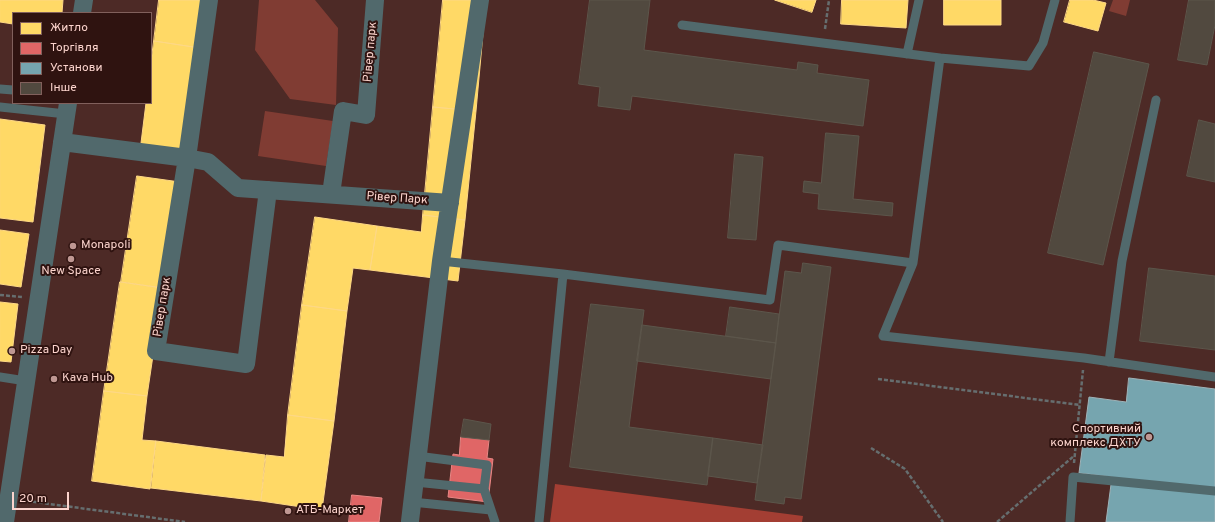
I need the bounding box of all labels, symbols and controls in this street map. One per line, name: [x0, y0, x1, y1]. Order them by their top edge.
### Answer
legend: [12, 12, 152, 104]
text: Житло: [50, 20, 88, 36]
street label: Рівер парк: [361, 21, 381, 83]
text: Торгівля: [50, 40, 98, 56]
text: Установи: [50, 60, 102, 76]
text: Інше: [50, 80, 77, 96]
street label: Рівер Парк: [366, 190, 428, 208]
place label: Monapoli: [81, 239, 130, 253]
marker: Monapoli: [68, 241, 78, 251]
marker: New Space: [66, 254, 76, 264]
place label: New Space: [41, 265, 101, 279]
street label: Рівер парк: [151, 276, 175, 338]
place label: Pizza Day: [20, 344, 72, 358]
marker: Pizza Day: [7, 346, 17, 356]
place label: Kava Hub: [62, 372, 113, 386]
marker: Kava Hub: [49, 374, 59, 384]
place label: Спортивний комплекс ДХТУ: [1050, 423, 1141, 451]
marker: Спортивний комплекс ДХТУ: [1144, 432, 1154, 442]
scale bar: [14, 484, 71, 510]
text: 20 m: [19, 491, 47, 507]
place label: АТБ-Маркет: [296, 504, 363, 518]
marker: АТБ-Маркет: [283, 506, 293, 516]

